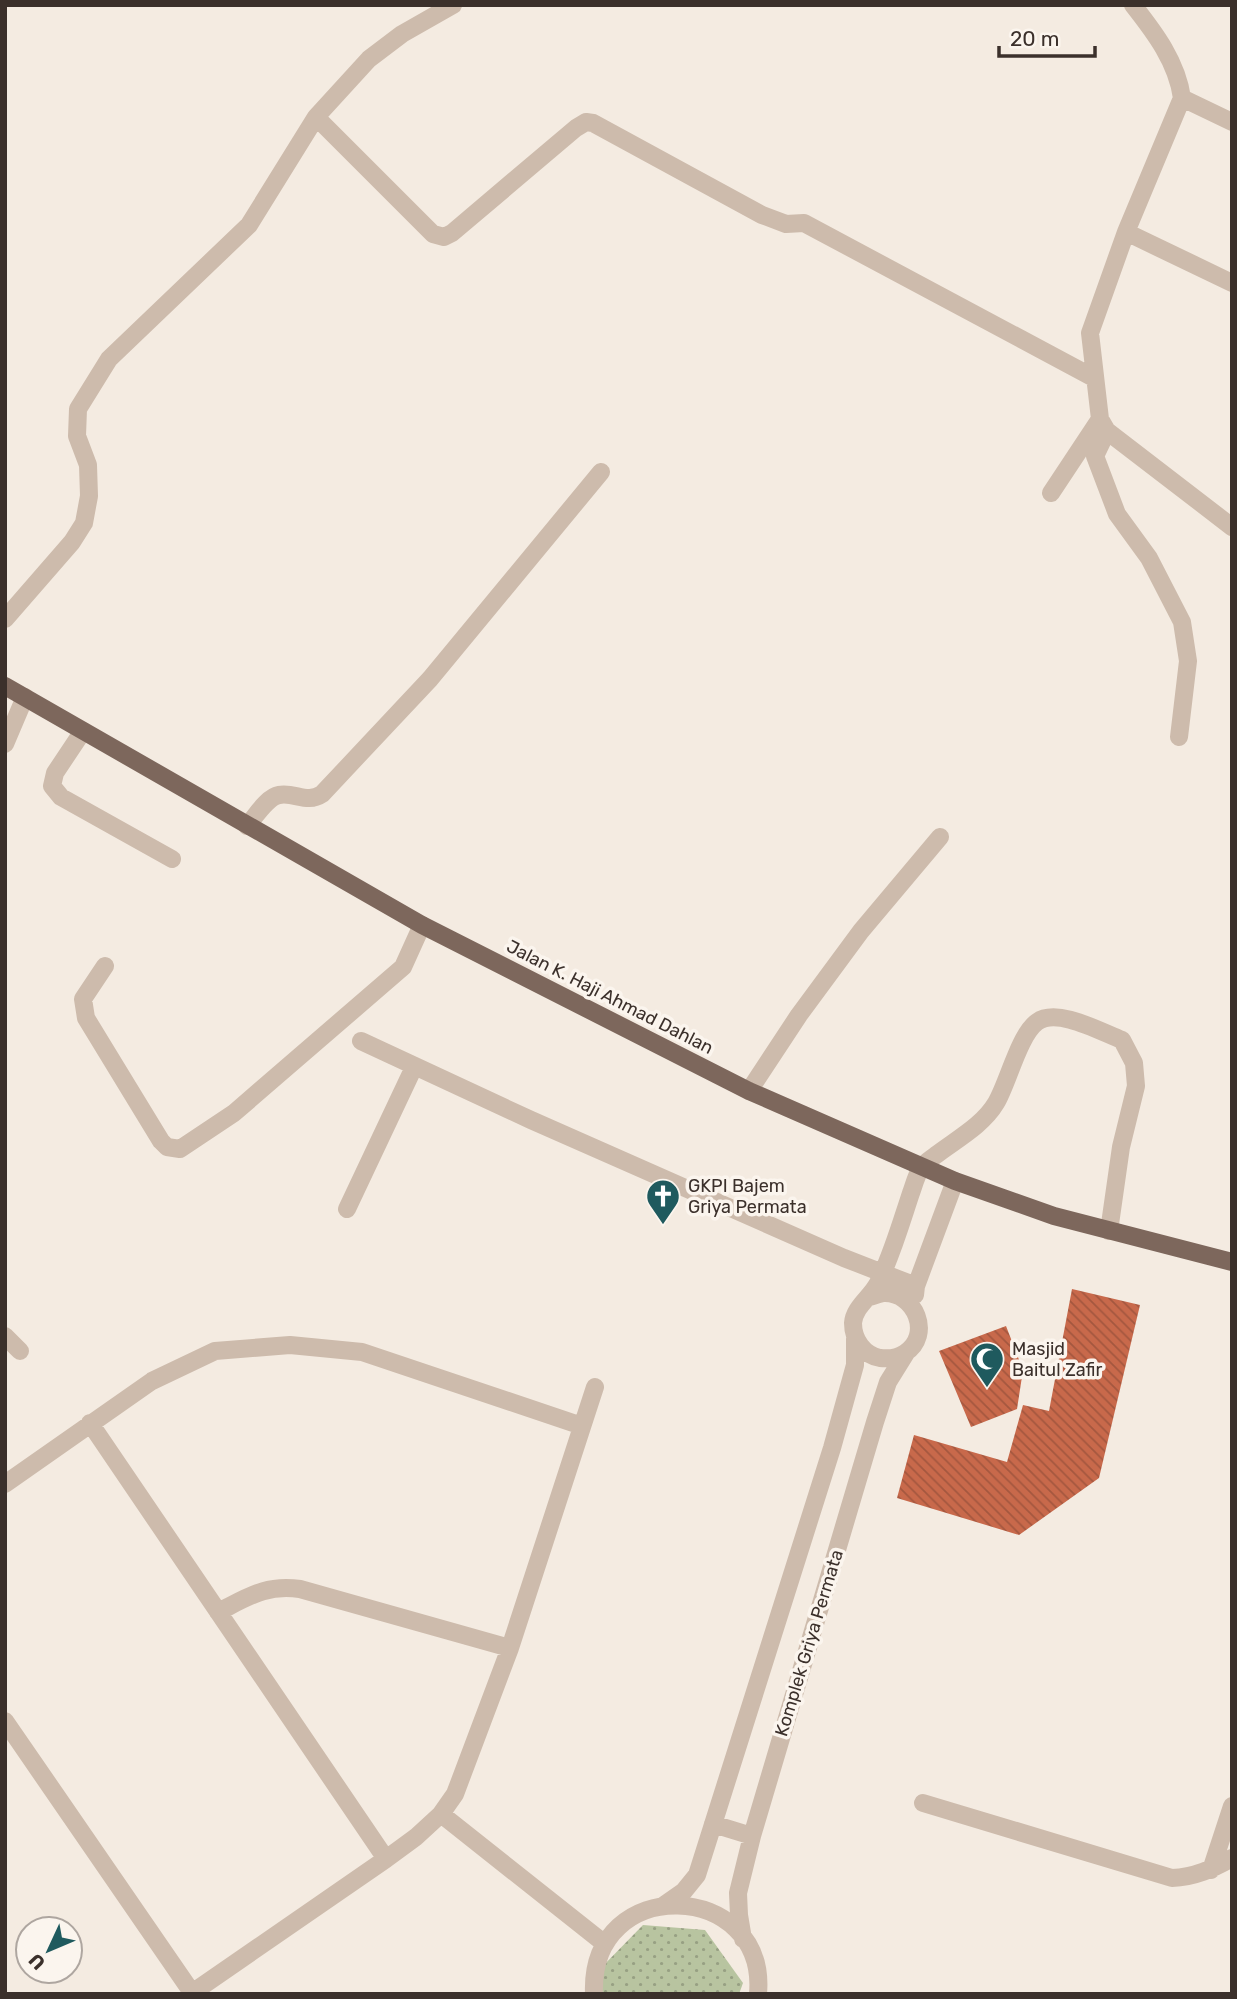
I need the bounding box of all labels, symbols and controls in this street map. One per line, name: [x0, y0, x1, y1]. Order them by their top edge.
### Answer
scale bar: [999, 14, 1095, 58]
text: 20 m: [1010, 26, 1059, 51]
street label: Jalan K. Haji Ahmad Dahlan: [503, 935, 717, 1059]
place label: GKPI Bajem Griya Permata: [688, 1175, 807, 1218]
church icon: GKPI Bajem Griya Permata: [644, 1177, 682, 1226]
place label: Masjid Baitul Zafir: [1012, 1338, 1103, 1381]
mosque icon: Masjid Baitul Zafir: [968, 1340, 1006, 1389]
street label: Komplek Griya Permata: [770, 1547, 848, 1739]
north arrow: [14, 1915, 84, 1985]
text: U: [24, 1949, 50, 1974]

